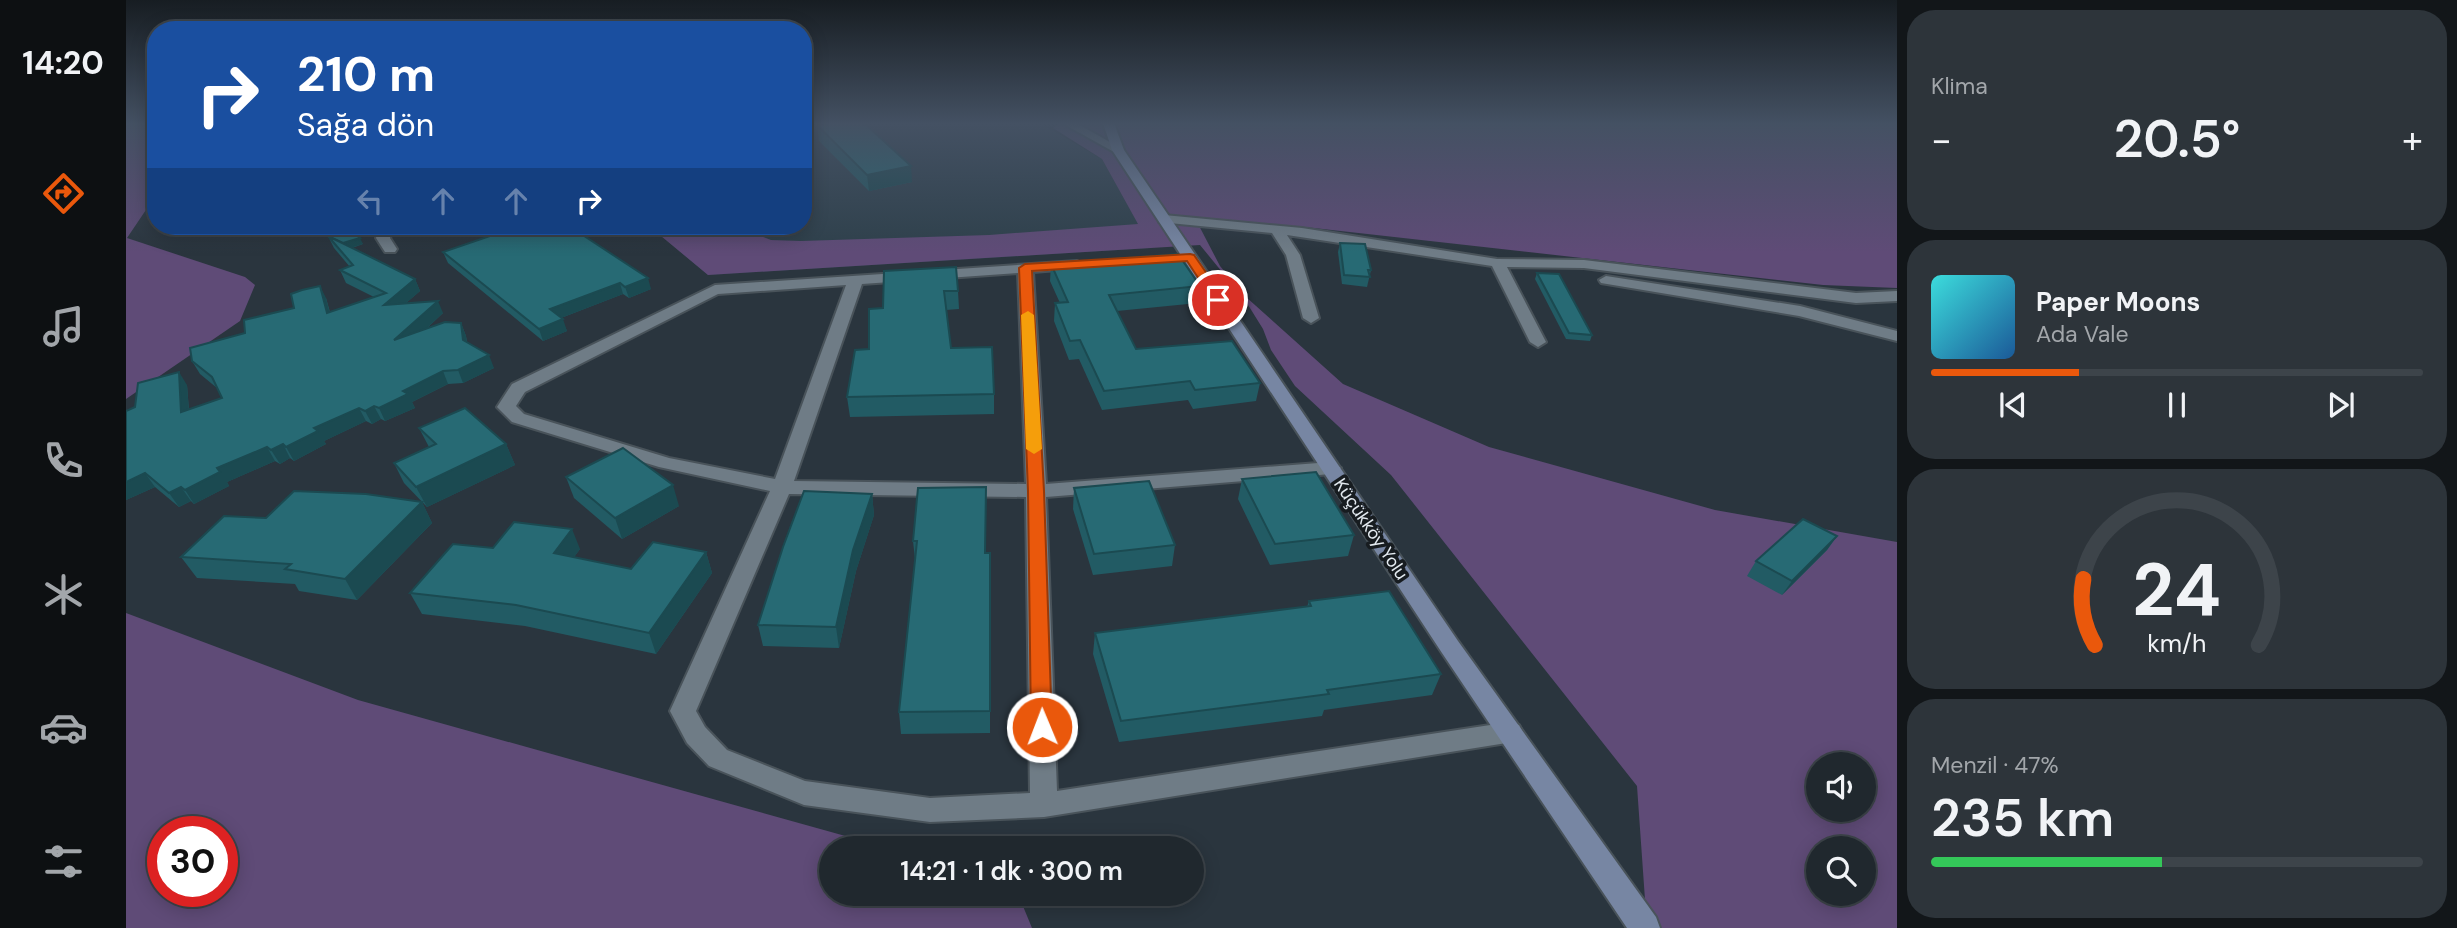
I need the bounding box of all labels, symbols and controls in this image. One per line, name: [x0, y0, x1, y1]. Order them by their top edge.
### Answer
text: 14:20: [22, 42, 104, 84]
text: 210 m: [297, 42, 435, 106]
icon: right: [182, 49, 273, 140]
text: Klima: [1931, 71, 1988, 101]
text: Sağa dön: [297, 104, 434, 146]
text: 20.5°: [2114, 105, 2240, 173]
text: −: [1931, 115, 1952, 165]
text: +: [2402, 115, 2423, 165]
icon: directions: [39, 169, 88, 218]
icon: left: [351, 182, 389, 220]
icon: ahead: [424, 182, 462, 220]
icon: ahead: [497, 182, 535, 220]
icon: right: [570, 182, 608, 220]
pin: [1188, 270, 1248, 330]
icon: arrive: [1199, 281, 1237, 319]
text: Paper Moons: [2036, 285, 2200, 319]
icon: music: [39, 302, 88, 351]
text: Ada Vale: [2036, 319, 2129, 349]
icon: previous: [1994, 386, 2032, 424]
icon: pause: [2158, 386, 2196, 424]
icon: next: [2322, 386, 2360, 424]
icon: phone: [39, 436, 88, 485]
street label: Küçükköy Yolu: [1328, 474, 1414, 584]
text: 24: [2133, 543, 2221, 638]
icon: climate: [39, 570, 88, 619]
text: km/h: [2147, 627, 2207, 660]
position arrow: [1005, 690, 1079, 764]
icon: car: [39, 703, 88, 752]
text: Menzil · 47%: [1931, 750, 2059, 780]
map controls: [1806, 752, 1876, 906]
button: sound: [1806, 752, 1876, 822]
text: 235 km: [1931, 784, 2114, 852]
speed limit sign: 30: [147, 816, 238, 907]
button: search: [1806, 836, 1876, 906]
icon: filters: [39, 837, 88, 886]
text: 14:21 · 1 dk · 300 m: [900, 854, 1123, 888]

